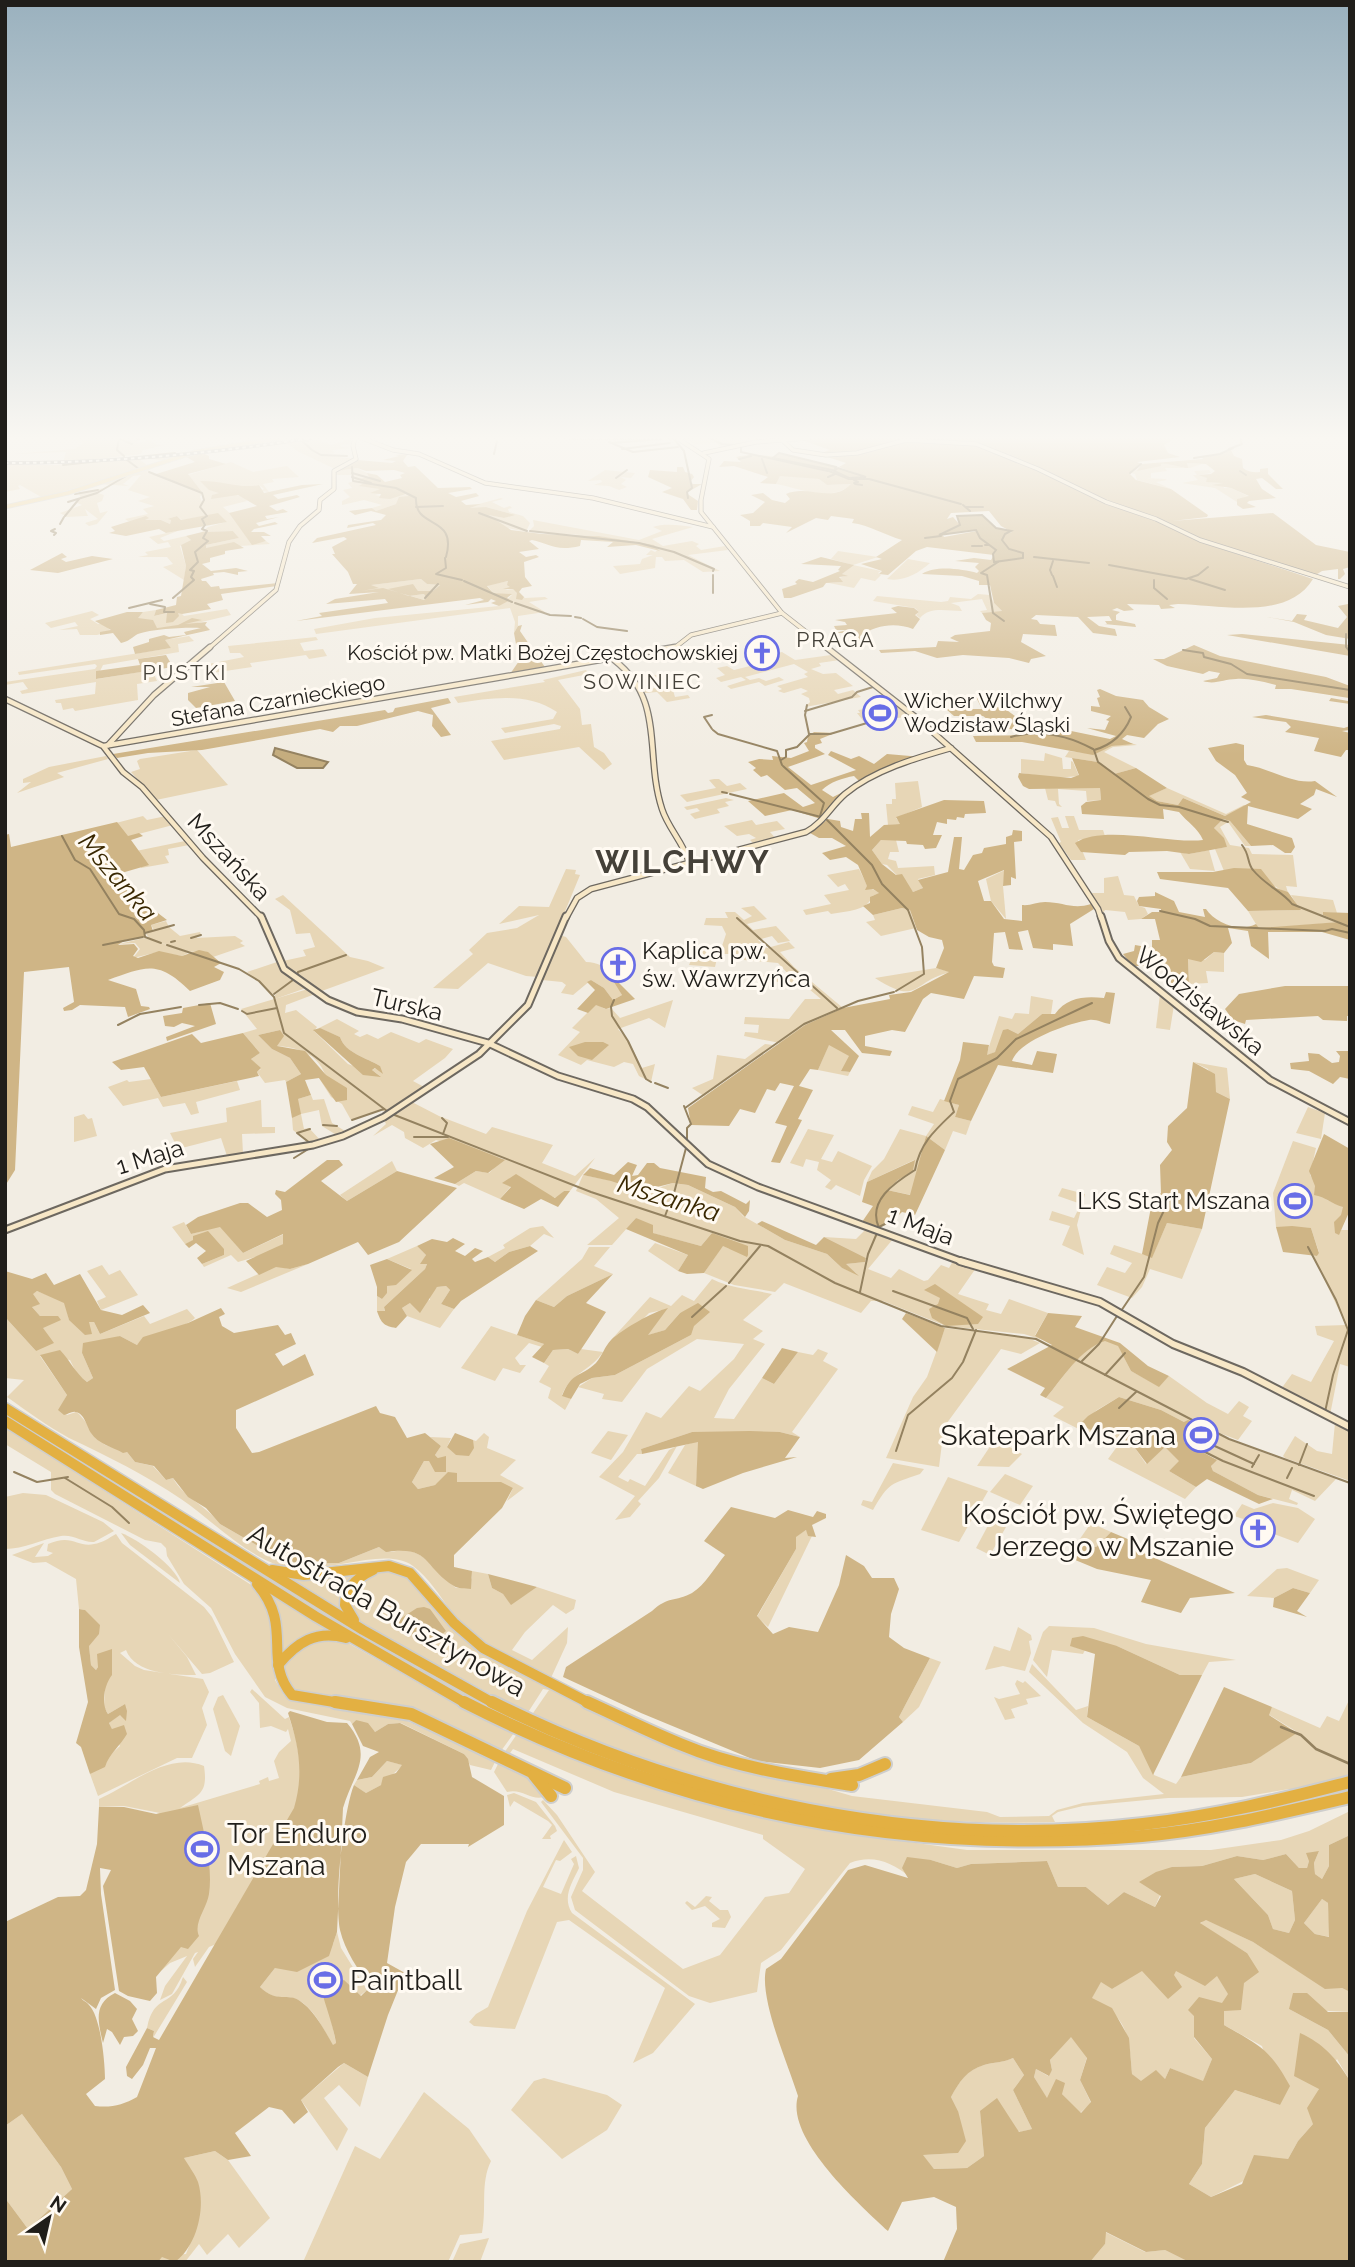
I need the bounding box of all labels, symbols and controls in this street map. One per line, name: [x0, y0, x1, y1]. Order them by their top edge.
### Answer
district label: PRAGA: [796, 627, 876, 652]
church icon: Kościół pw. Matki Bożej Częstochowskiej: [743, 634, 781, 672]
place label: Kościół pw. Matki Bożej Częstochowskiej: [347, 640, 738, 665]
district label: PUSTKI: [142, 660, 228, 685]
street label: Stefana Czarnieckiego: [169, 669, 387, 732]
district label: SOWINIEC: [583, 669, 703, 694]
place label: Wicher Wilchwy Wodzisław Śląski: [904, 688, 1070, 737]
sports icon: Wicher Wilchwy Wodzisław Śląski: [861, 694, 899, 732]
street label: Mszańska: [182, 807, 277, 906]
water label: Mszanka: [73, 827, 163, 927]
district label: WILCHWY: [595, 843, 771, 880]
place label: Kaplica pw. św. Wawrzyńca: [642, 936, 811, 993]
street label: Wodzisławska: [1130, 940, 1271, 1061]
church icon: Kaplica pw. św. Wawrzyńca: [599, 946, 637, 984]
street label: Turska: [368, 982, 446, 1027]
street label: 1 Maja: [113, 1133, 187, 1180]
water label: Mszanka: [614, 1168, 724, 1228]
sports icon: LKS Start Mszana: [1276, 1182, 1314, 1220]
place label: LKS Start Mszana: [1077, 1186, 1270, 1215]
street label: 1 Maja: [884, 1200, 959, 1251]
sports icon: Skatepark Mszana: [1182, 1416, 1220, 1454]
place label: Skatepark Mszana: [941, 1419, 1176, 1452]
place label: Kościół pw. Świętego Jerzego w Mszanie: [963, 1497, 1234, 1563]
church icon: Kościół pw. Świętego Jerzego w Mszanie: [1239, 1511, 1277, 1549]
street label: Autostrada Bursztynowa: [242, 1517, 532, 1704]
place label: Tor Enduro Mszana: [227, 1817, 367, 1882]
sports icon: Tor Enduro Mszana: [183, 1830, 221, 1868]
sports icon: Paintball: [306, 1961, 344, 1999]
place label: Paintball: [350, 1964, 462, 1997]
north arrow: [14, 2183, 84, 2253]
text: N: [46, 2191, 71, 2217]

